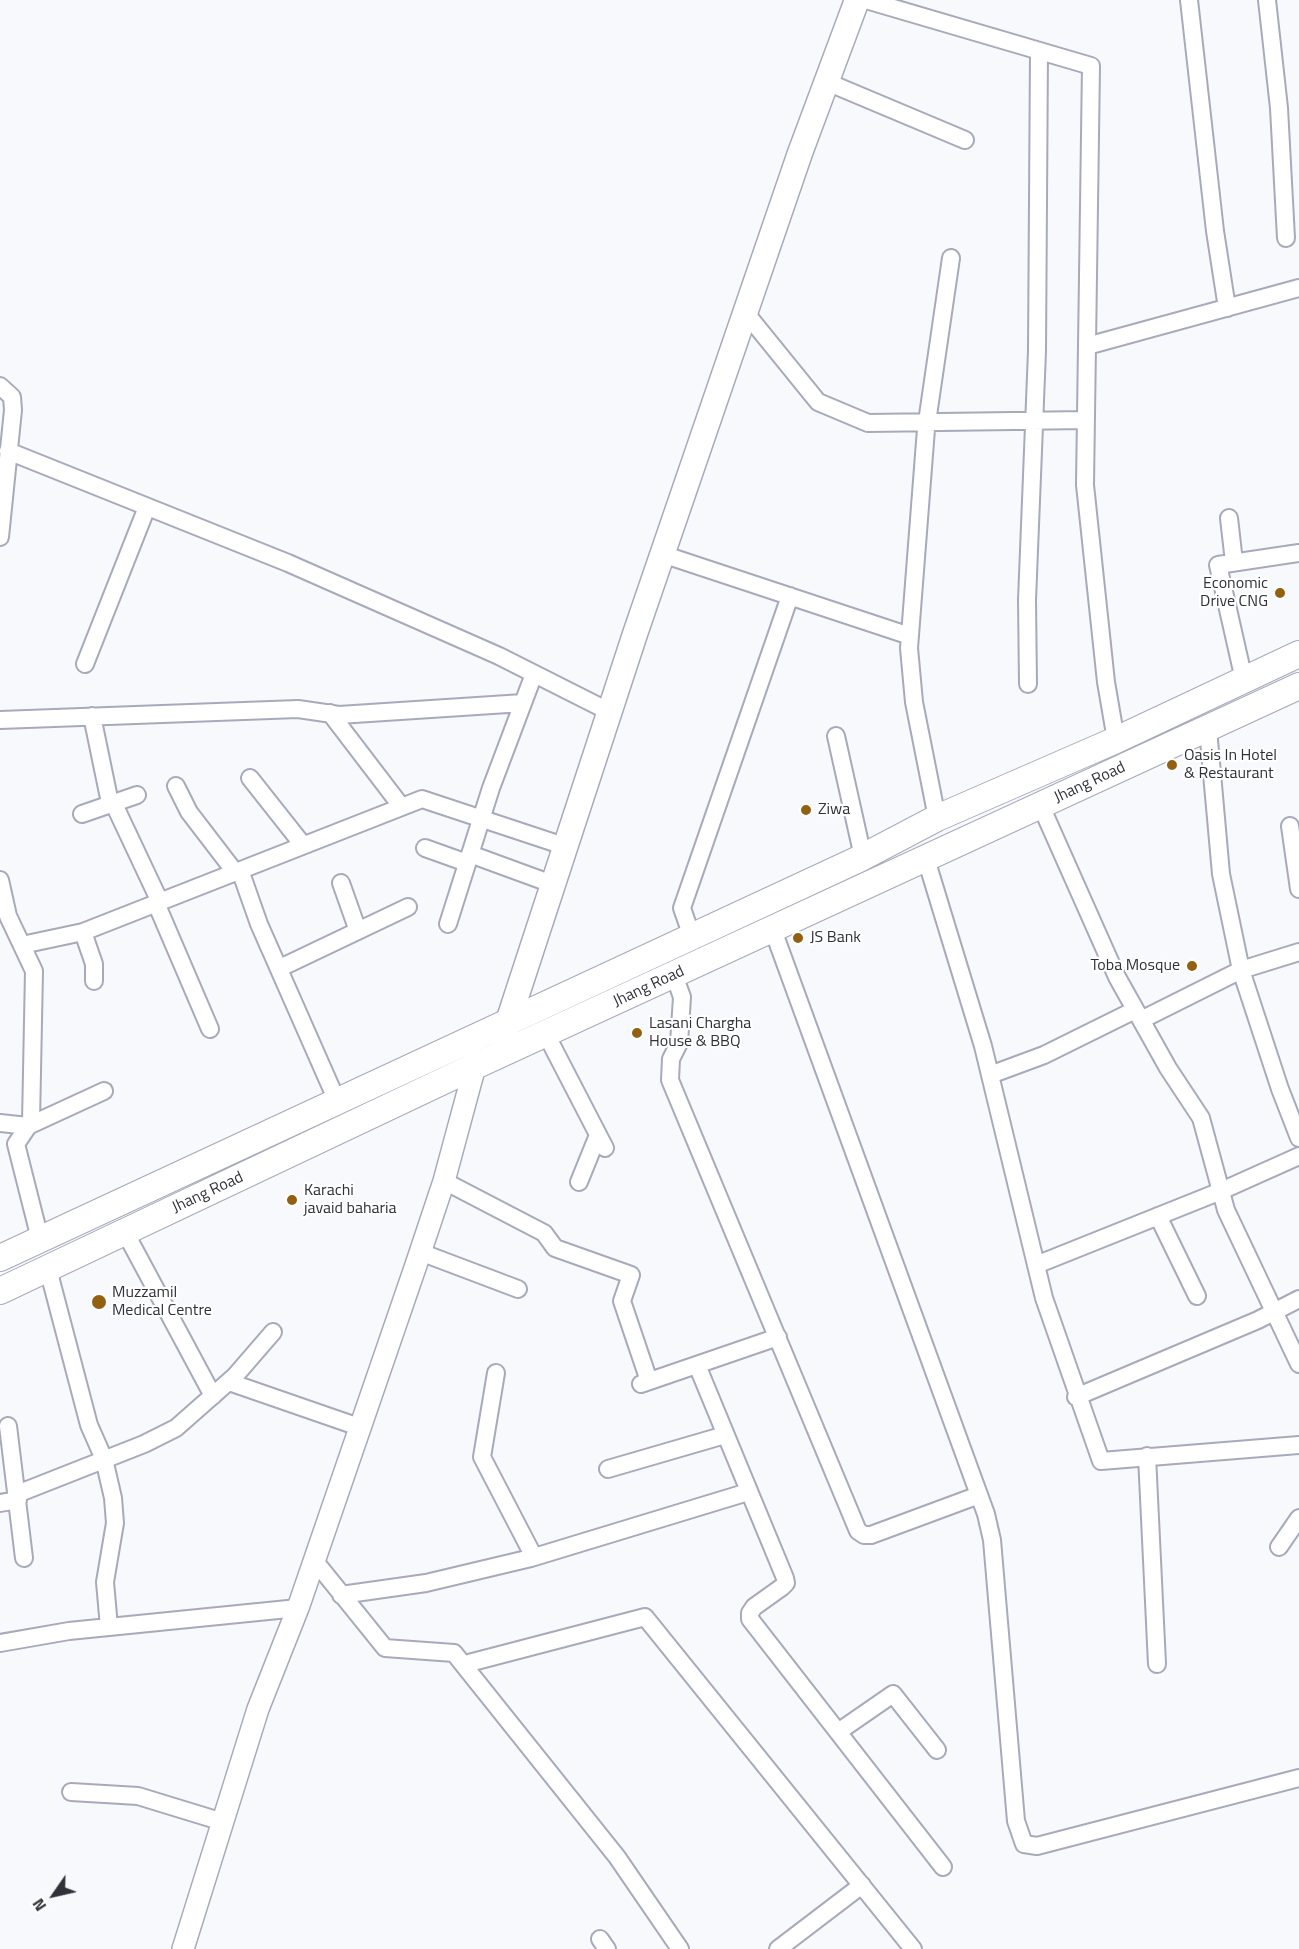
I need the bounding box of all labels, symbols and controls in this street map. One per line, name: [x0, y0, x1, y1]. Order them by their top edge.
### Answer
place label: Economic Drive CNG: [1200, 574, 1268, 612]
marker: Economic Drive CNG: [1273, 586, 1287, 600]
place label: Oasis In Hotel & Restaurant: [1184, 746, 1277, 784]
street label: Jhang Road: [1051, 758, 1129, 808]
marker: Oasis In Hotel & Restaurant: [1165, 758, 1179, 772]
place label: Ziwa: [818, 800, 850, 820]
marker: Ziwa: [799, 803, 813, 817]
place label: JS Bank: [810, 928, 861, 948]
marker: JS Bank: [791, 931, 805, 945]
place label: Toba Mosque: [1090, 956, 1180, 976]
marker: Toba Mosque: [1185, 959, 1199, 973]
street label: Jhang Road: [610, 962, 688, 1012]
place label: Lasani Chargha House & BBQ: [649, 1014, 751, 1052]
marker: Lasani Chargha House & BBQ: [630, 1026, 644, 1040]
street label: Jhang Road: [169, 1168, 247, 1218]
place label: Karachi javaid baharia: [304, 1181, 397, 1219]
marker: Karachi javaid baharia: [285, 1193, 299, 1207]
place label: Muzzamil Medical Centre: [112, 1283, 212, 1321]
marker: Muzzamil Medical Centre: [90, 1293, 108, 1311]
north arrow: [24, 1865, 84, 1925]
text: N: [26, 1894, 52, 1916]

